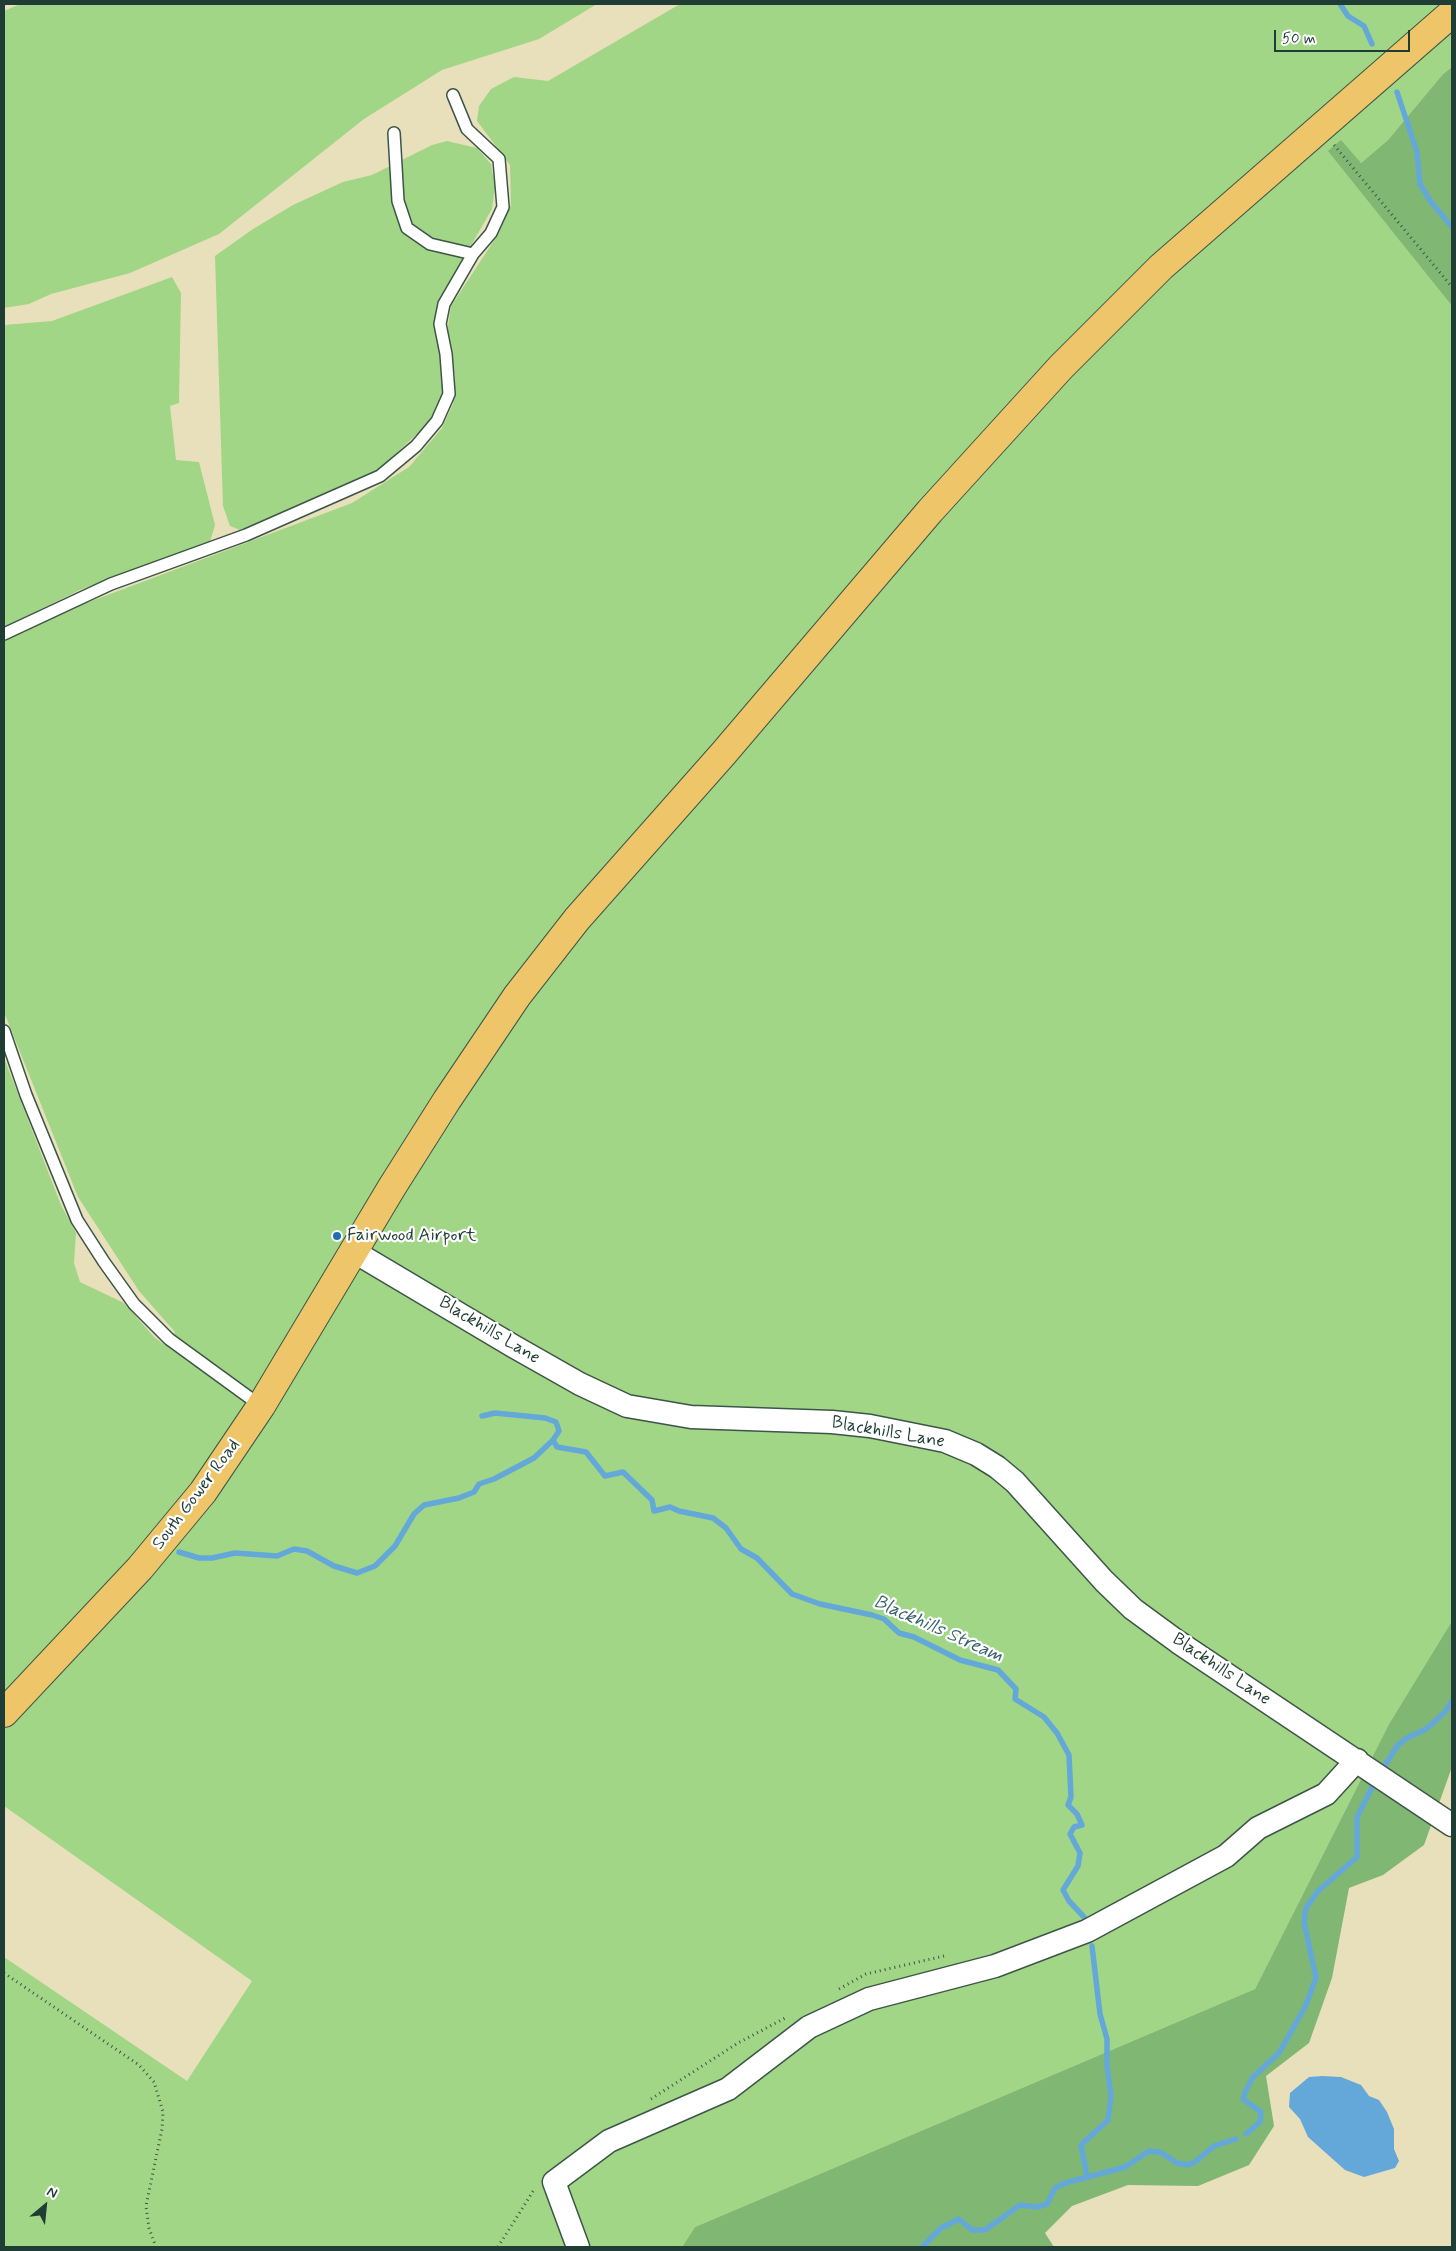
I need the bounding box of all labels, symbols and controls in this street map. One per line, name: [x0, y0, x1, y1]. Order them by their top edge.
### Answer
scale bar: [1276, 20, 1412, 52]
text: 50 m: [1282, 29, 1316, 49]
place label: Fairwood Airport: [347, 1225, 476, 1247]
marker: Fairwood Airport: [331, 1230, 343, 1242]
street label: Blackhills Lane: [434, 1292, 544, 1370]
street label: Blackhills Lane: [830, 1412, 946, 1454]
street label: South Gower Road: [148, 1436, 246, 1554]
water label: Blackhills Stream: [870, 1591, 1006, 1669]
street label: Blackhills Lane: [1168, 1629, 1274, 1711]
north arrow: [20, 2181, 70, 2231]
text: N: [44, 2183, 60, 2203]

